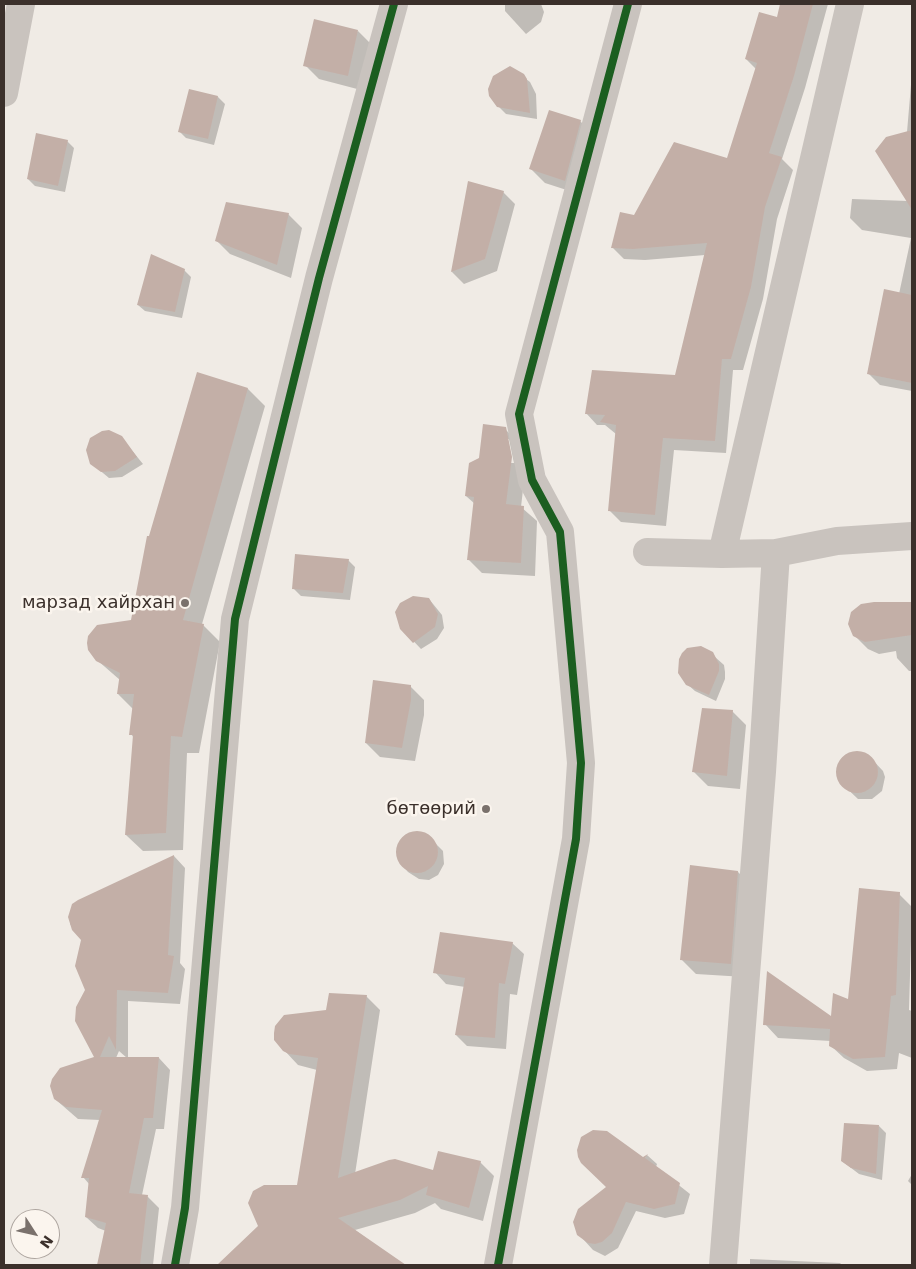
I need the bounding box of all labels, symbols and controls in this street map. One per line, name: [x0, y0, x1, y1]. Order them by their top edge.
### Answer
place label: марзад хайрхан: [22, 592, 175, 614]
marker: марзад хайрхан: [179, 597, 191, 609]
place label: бөтөөрий: [387, 798, 476, 820]
marker: бөтөөрий: [480, 803, 492, 815]
north arrow: [10, 1209, 60, 1259]
text: N: [37, 1233, 56, 1251]

